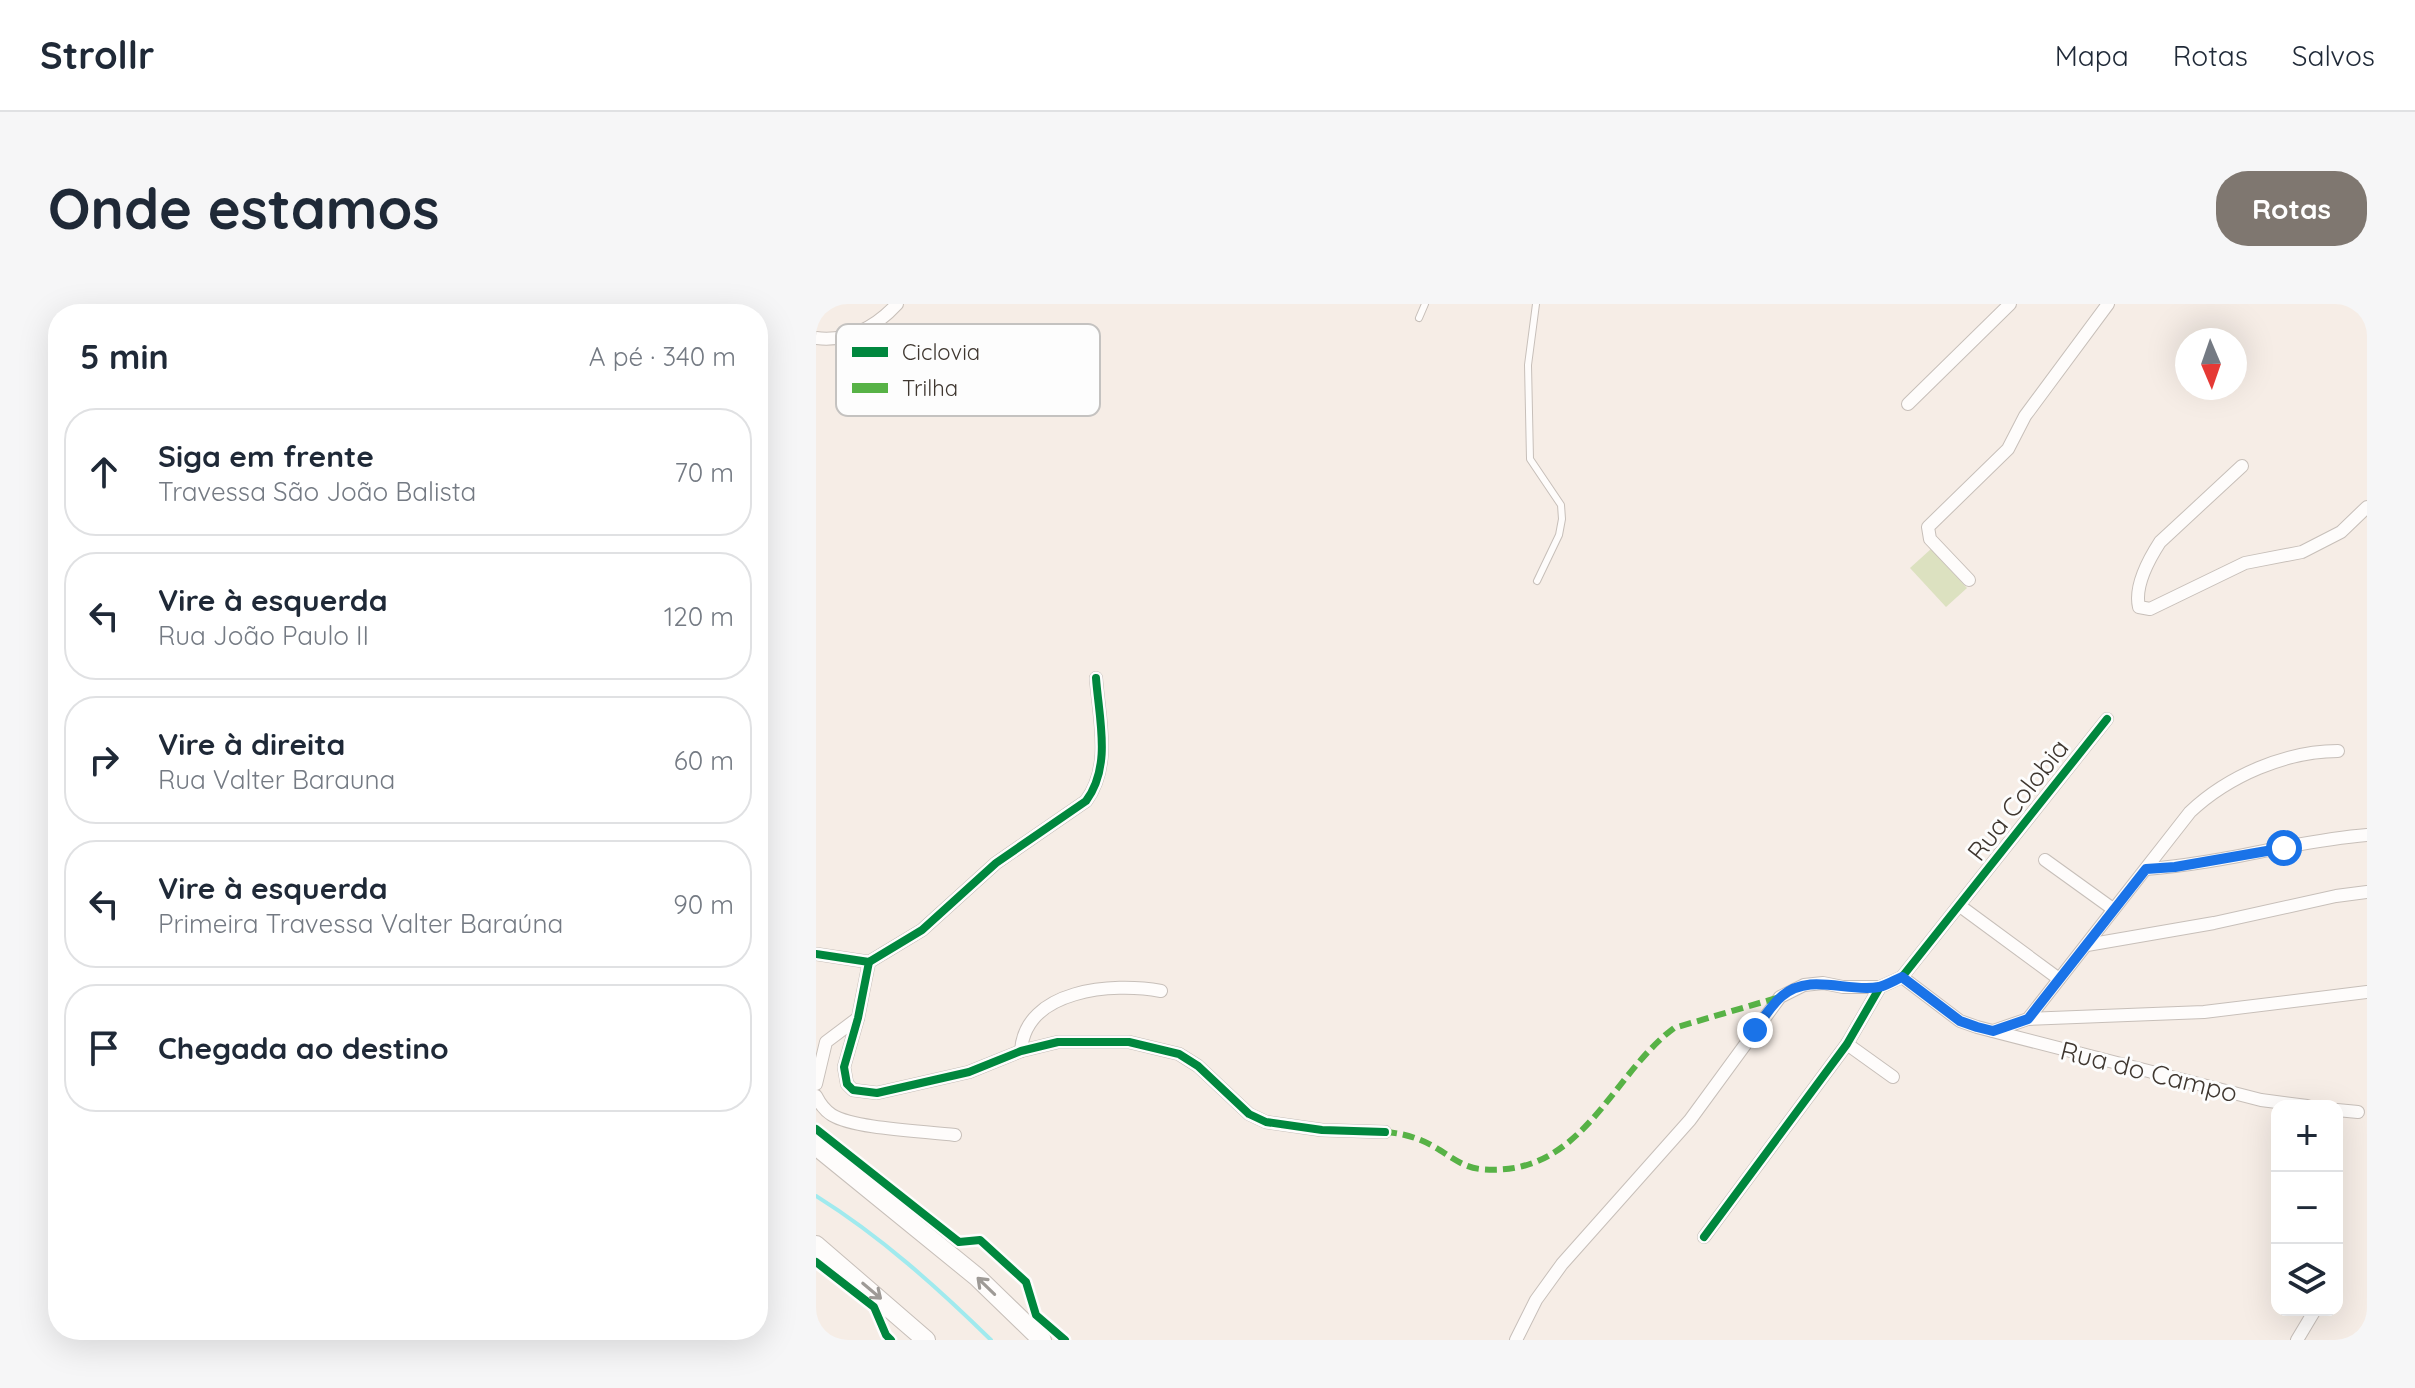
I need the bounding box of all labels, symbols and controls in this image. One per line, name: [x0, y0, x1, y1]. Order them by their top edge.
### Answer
text: Strollr: [40, 31, 155, 79]
text: Mapa: [2055, 38, 2129, 73]
text: Rotas: [2173, 38, 2248, 73]
text: Salvos: [2292, 38, 2375, 73]
button: Rotas: [2216, 171, 2367, 246]
text: Onde estamos: [48, 173, 439, 243]
legend: [836, 324, 1100, 416]
north arrow: [2175, 328, 2247, 400]
text: 5 min: [80, 335, 169, 378]
text: Ciclovia: [902, 338, 980, 366]
text: A pé · 340 m: [589, 340, 736, 373]
text: Trilha: [902, 374, 958, 402]
text: Siga em frente: [158, 437, 374, 475]
icon: ahead: [82, 450, 126, 494]
text: 70 m: [674, 456, 734, 489]
text: Travessa São João Balista: [158, 475, 476, 508]
text: Vire à esquerda: [158, 581, 387, 619]
icon: left: [82, 594, 126, 638]
text: 120 m: [664, 600, 734, 633]
text: Rua João Paulo II: [158, 619, 369, 652]
text: Vire à direita: [158, 725, 345, 763]
street label: Rua Colobia: [1960, 732, 2076, 867]
icon: right: [82, 738, 126, 782]
text: 60 m: [674, 744, 734, 777]
text: Rua Valter Barauna: [158, 763, 395, 796]
route start: [2266, 830, 2302, 866]
text: Vire à esquerda: [158, 869, 387, 907]
icon: left: [82, 882, 126, 926]
text: 90 m: [673, 888, 734, 921]
text: Primeira Travessa Valter Baraúna: [158, 907, 563, 940]
route end: [1737, 1012, 1773, 1048]
icon: arrive: [82, 1026, 126, 1070]
text: Chegada ao destino: [158, 1029, 449, 1067]
street label: Rua do Campo: [2057, 1034, 2241, 1109]
map controls: [2271, 1100, 2343, 1316]
button: +: [2271, 1100, 2343, 1172]
button: −: [2271, 1172, 2343, 1244]
button: layers: [2271, 1244, 2343, 1316]
one-way arrow: [976, 1276, 996, 1295]
one-way arrow: [861, 1282, 881, 1300]

